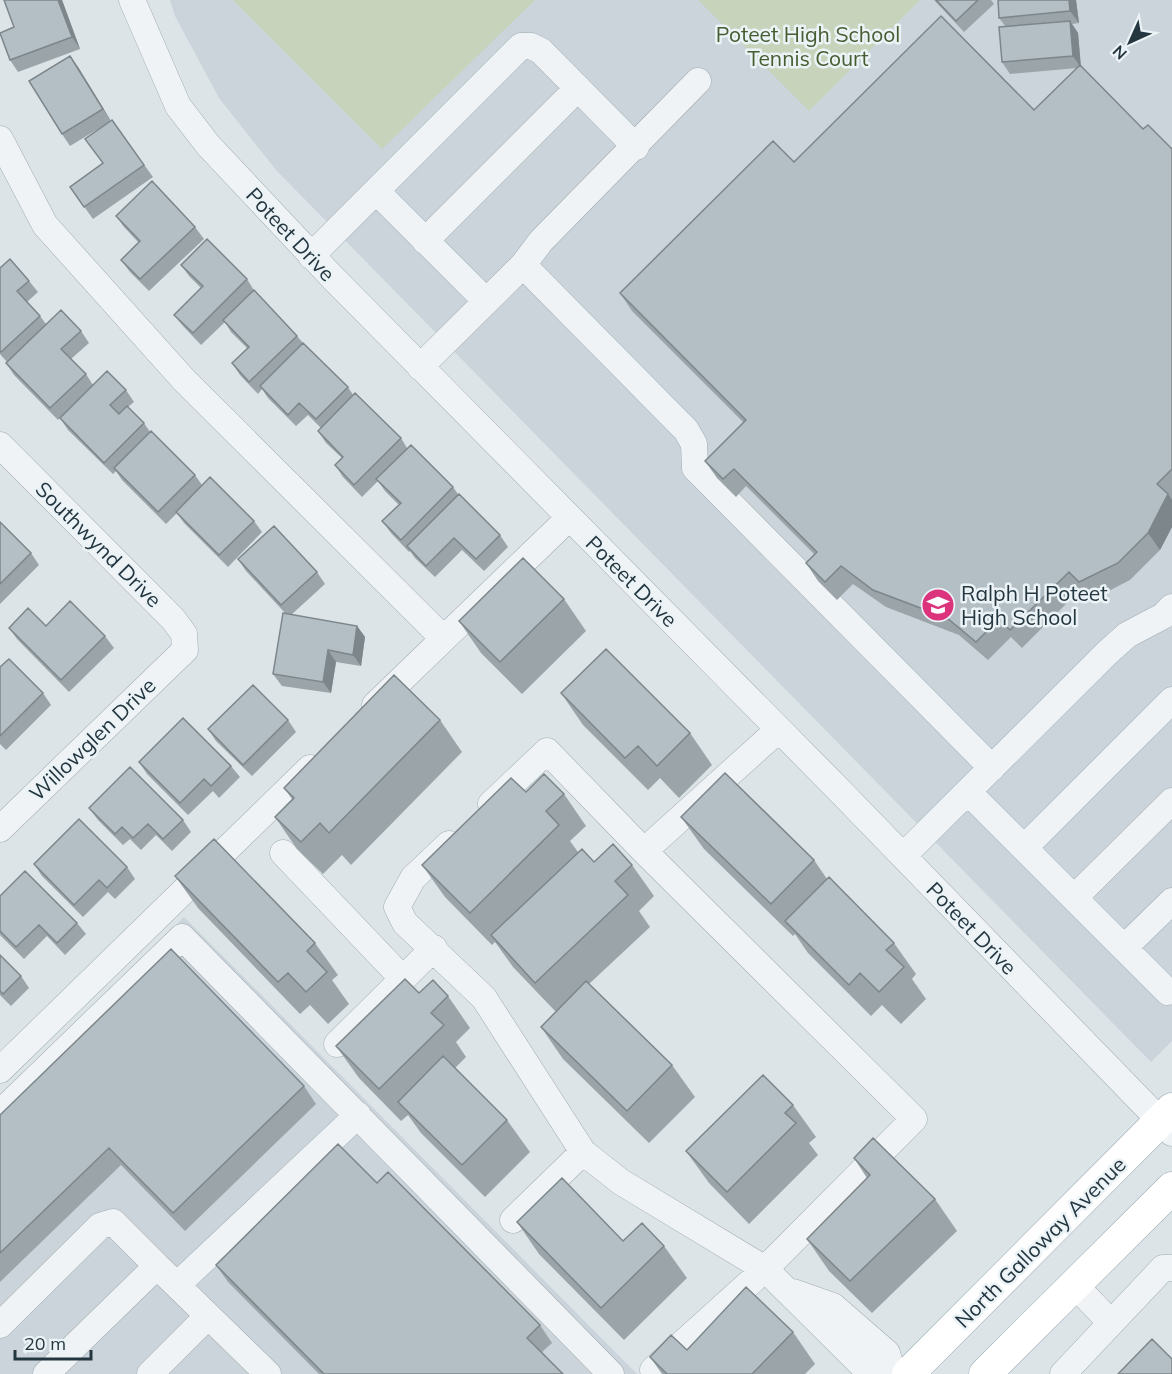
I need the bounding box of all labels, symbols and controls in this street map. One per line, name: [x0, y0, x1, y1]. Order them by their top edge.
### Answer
north arrow: [1100, 12, 1160, 72]
park label: Poteet High School Tennis Court: [716, 21, 900, 71]
text: N: [1108, 41, 1131, 64]
street label: Poteet Drive: [241, 182, 341, 286]
street label: Southwynd Drive: [31, 476, 167, 612]
street label: Poteet Drive: [581, 530, 683, 632]
place label: Ralph H Poteet High School: [961, 580, 1108, 630]
school or university icon: Ralph H Poteet High School: [920, 587, 956, 623]
street label: Willowglen Drive: [23, 672, 161, 806]
street label: Poteet Drive: [921, 876, 1023, 980]
street label: North Galloway Avenue: [949, 1151, 1131, 1333]
scale bar: [15, 1323, 92, 1361]
text: 20 m: [24, 1332, 66, 1355]

